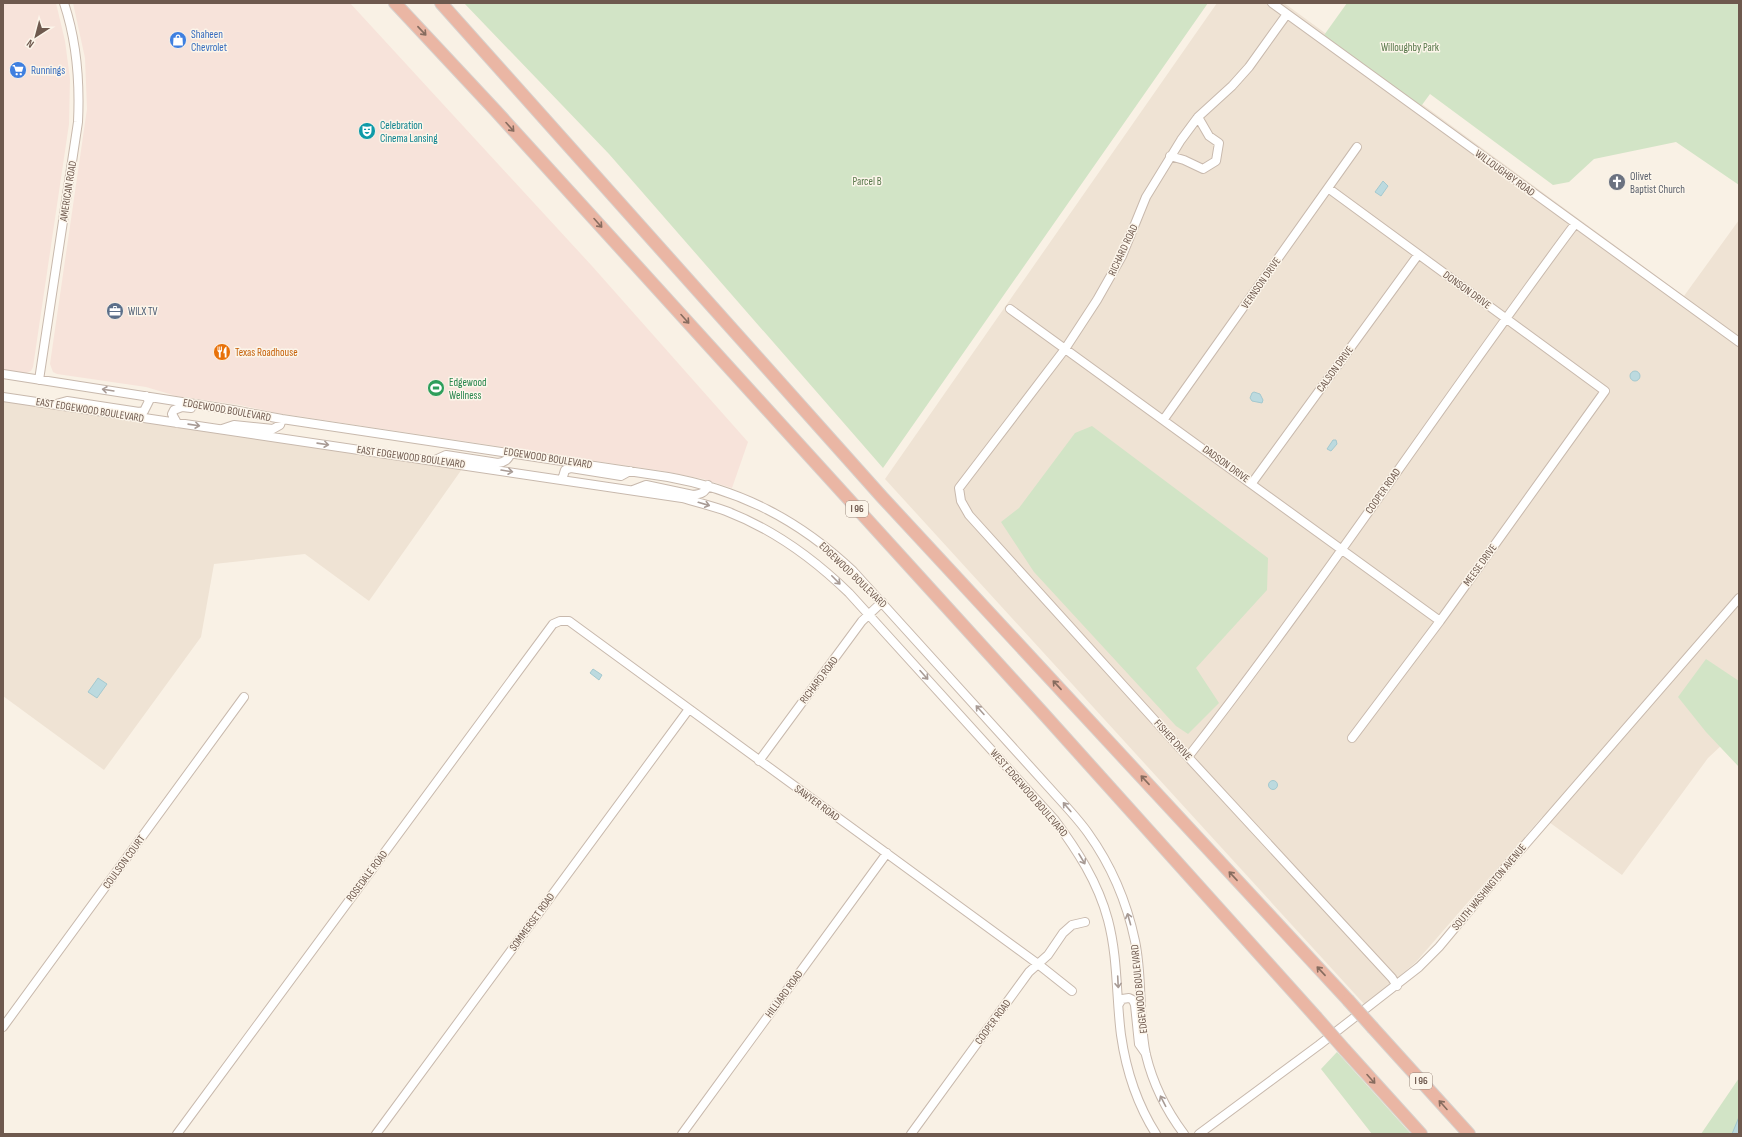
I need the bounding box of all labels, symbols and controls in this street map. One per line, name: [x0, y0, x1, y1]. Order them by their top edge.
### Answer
north arrow: [16, 16, 56, 56]
one-way arrow: [417, 26, 426, 36]
place label: Shaheen Chevrolet: [191, 28, 228, 54]
shop icon: Shaheen Chevrolet: [168, 30, 188, 50]
text: N: [24, 37, 37, 51]
park label: Willoughby Park: [1381, 41, 1440, 54]
supermarket icon: Runnings: [8, 60, 28, 80]
place label: Runnings: [31, 64, 65, 77]
place label: Celebration Cinema Lansing: [380, 119, 438, 145]
theatre icon: Celebration Cinema Lansing: [357, 121, 377, 141]
one-way arrow: [506, 122, 515, 132]
street label: WILLOUGHBY ROAD: [1472, 147, 1538, 199]
street label: AMERICAN ROAD: [57, 160, 79, 223]
place label: Olivet Baptist Church: [1630, 170, 1685, 196]
church icon: Olivet Baptist Church: [1607, 172, 1627, 192]
park label: Parcel B: [852, 175, 882, 188]
one-way arrow: [593, 218, 602, 228]
street label: RICHARD ROAD: [1105, 222, 1141, 278]
street label: VERNSON DRIVE: [1239, 255, 1283, 311]
street label: DONSON DRIVE: [1440, 268, 1494, 312]
office icon: WILX TV: [105, 301, 125, 321]
place label: WILX TV: [128, 305, 157, 318]
one-way arrow: [680, 314, 690, 324]
restaurant icon: Texas Roadhouse: [212, 342, 232, 362]
street label: CALSON DRIVE: [1314, 343, 1356, 395]
place label: Texas Roadhouse: [235, 346, 298, 359]
place label: Edgewood Wellness: [449, 376, 487, 402]
sports icon: Edgewood Wellness: [426, 378, 446, 398]
one-way arrow: [102, 386, 115, 394]
street label: EAST EDGEWOOD BOULEVARD: [35, 395, 145, 425]
street label: EDGEWOOD BOULEVARD: [182, 396, 272, 424]
one-way arrow: [187, 422, 200, 429]
one-way arrow: [316, 440, 329, 448]
street label: EAST EDGEWOOD BOULEVARD: [356, 443, 466, 471]
street label: DADSON DRIVE: [1200, 443, 1252, 485]
street label: EDGEWOOD BOULEVARD: [503, 445, 593, 471]
street label: COOPER ROAD: [1363, 466, 1403, 516]
one-way arrow: [500, 467, 513, 475]
one-way arrow: [697, 501, 710, 509]
road number: I 96: [846, 501, 868, 517]
street label: EDGEWOOD BOULEVARD: [816, 539, 890, 611]
street label: MEESE DRIVE: [1460, 541, 1500, 589]
one-way arrow: [831, 575, 841, 585]
street label: RICHARD ROAD: [797, 654, 841, 706]
one-way arrow: [919, 670, 928, 680]
one-way arrow: [1052, 680, 1061, 690]
one-way arrow: [975, 705, 984, 715]
street label: FISHER DRIVE: [1151, 717, 1195, 763]
street label: WEST EDGEWOOD BOULEVARD: [987, 747, 1071, 839]
one-way arrow: [1140, 775, 1150, 785]
street label: SAWYER ROAD: [792, 782, 842, 824]
one-way arrow: [1062, 801, 1071, 812]
street label: COULSON COURT: [100, 832, 148, 891]
street label: SOUTH WASHINGTON AVENUE: [1449, 841, 1529, 933]
street label: ROSEDALE ROAD: [344, 848, 390, 904]
one-way arrow: [1078, 853, 1086, 865]
one-way arrow: [1228, 871, 1238, 881]
street label: SOMMERSET ROAD: [507, 890, 557, 954]
one-way arrow: [1125, 913, 1132, 926]
street label: EDGEWOOD BOULEVARD: [1128, 944, 1150, 1034]
one-way arrow: [1316, 966, 1326, 976]
street label: HILLIARD ROAD: [762, 968, 806, 1020]
one-way arrow: [1114, 975, 1121, 988]
street label: COOPER ROAD: [972, 997, 1014, 1047]
road number: I 96: [1410, 1073, 1432, 1089]
one-way arrow: [1367, 1074, 1376, 1084]
one-way arrow: [1159, 1095, 1166, 1107]
one-way arrow: [1438, 1100, 1447, 1110]

